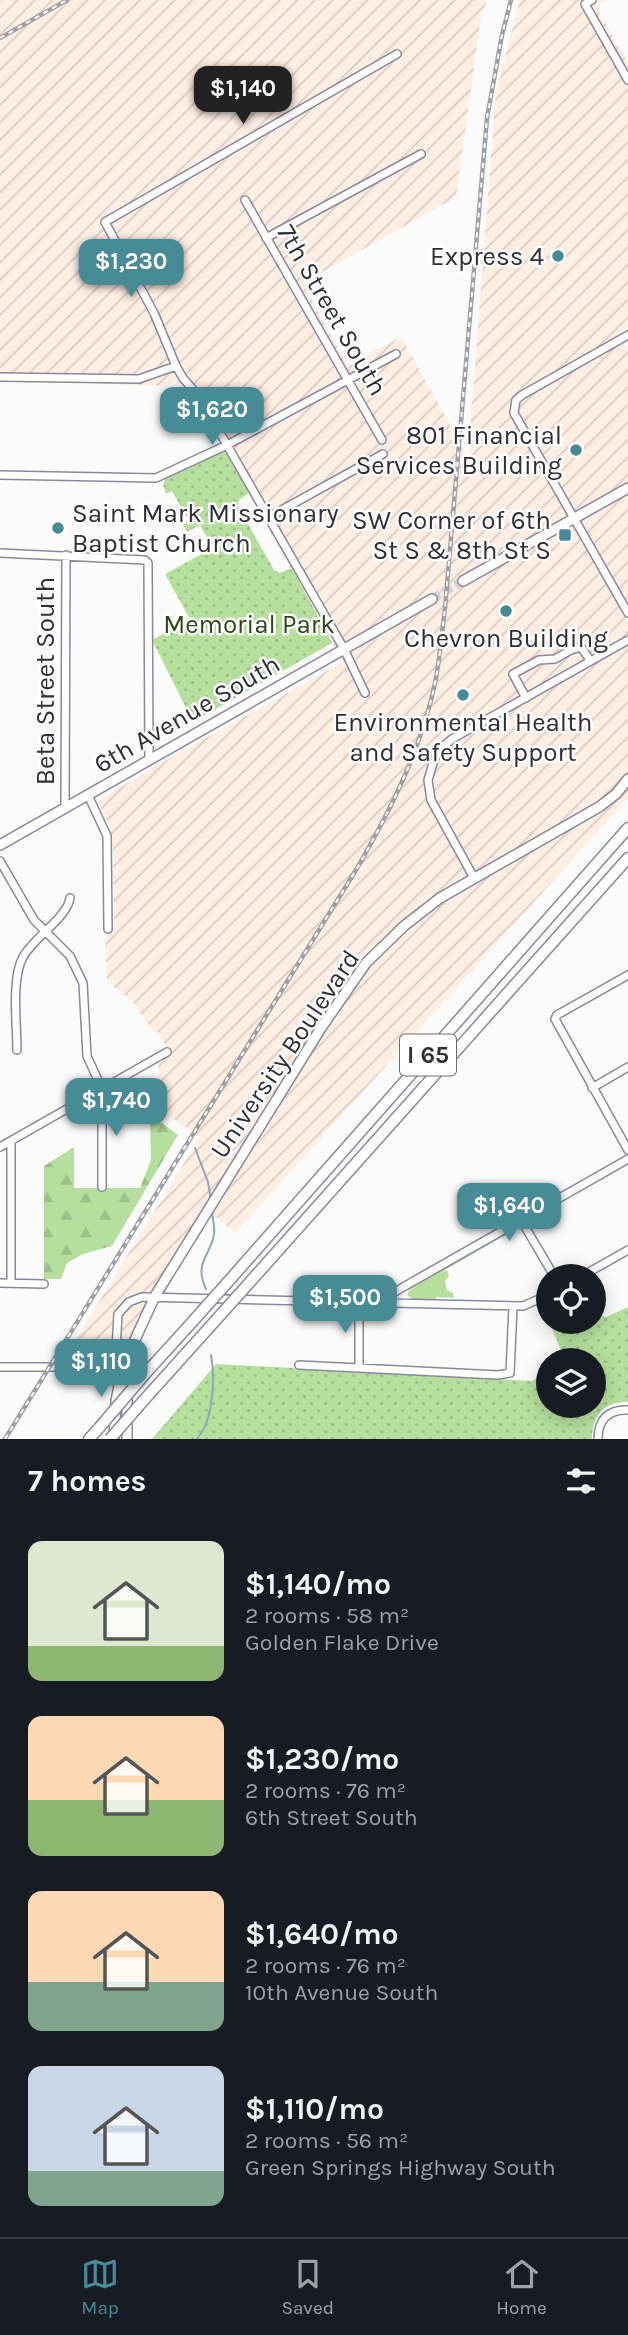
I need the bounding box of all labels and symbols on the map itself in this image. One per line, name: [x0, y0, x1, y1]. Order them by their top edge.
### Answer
pin: $1,140: [186, 66, 300, 126]
street label: 7th Street South: [270, 219, 394, 401]
pin: $1,230: [74, 240, 188, 299]
place label: Express 4: [430, 241, 544, 272]
marker: Express 4: [550, 248, 566, 264]
pin: $1,620: [155, 388, 269, 447]
place label: 801 Financial Services Building: [356, 420, 562, 481]
marker: 801 Financial Services Building: [568, 442, 584, 458]
place label: Saint Mark Missionary Baptist Church: [72, 498, 339, 559]
place label: SW Corner of 6th St S & 8th St S: [352, 505, 551, 566]
marker: Saint Mark Missionary Baptist Church: [50, 520, 66, 536]
marker: SW Corner of 6th St S & 8th St S: [557, 527, 573, 543]
street label: Beta Street South: [30, 577, 61, 785]
marker: Chevron Building: [498, 603, 514, 619]
park label: Memorial Park: [163, 609, 335, 640]
place label: Chevron Building: [404, 623, 608, 654]
street label: 6th Avenue South: [89, 648, 285, 780]
marker: Environmental Health and Safety Support: [455, 687, 471, 703]
place label: Environmental Health and Safety Support: [333, 707, 593, 768]
street label: University Boulevard: [204, 944, 366, 1164]
road number: I 65: [400, 1035, 456, 1076]
pin: $1,740: [59, 1078, 173, 1138]
pin: $1,640: [452, 1184, 566, 1243]
pin: $1,500: [288, 1276, 402, 1335]
pin: $1,110: [44, 1340, 158, 1399]

